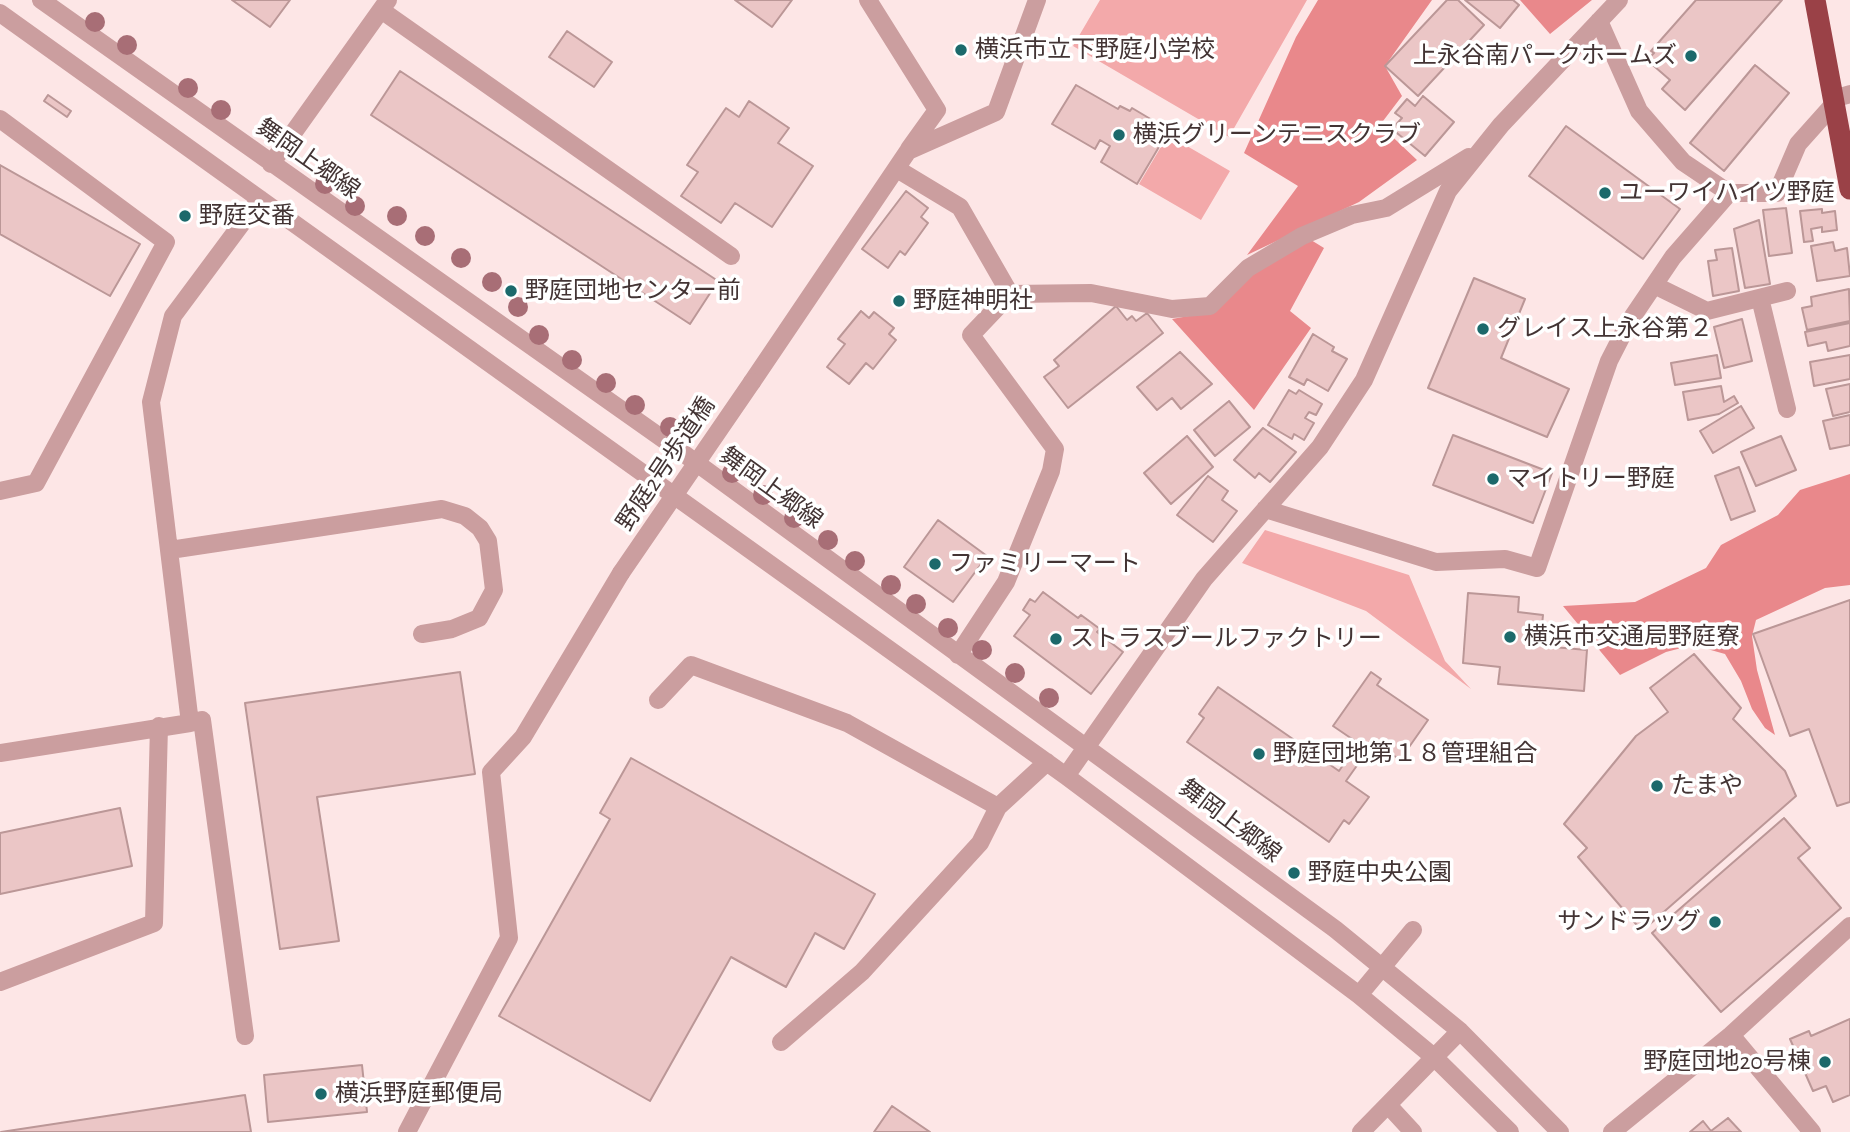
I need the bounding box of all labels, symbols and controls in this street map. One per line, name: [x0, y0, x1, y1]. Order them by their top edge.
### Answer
place label: 横浜市立下野庭小学校: [975, 36, 1215, 64]
marker: 横浜市立下野庭小学校: [953, 42, 969, 58]
place label: 上永谷南パークホームズ: [1413, 42, 1677, 70]
marker: 上永谷南パークホームズ: [1683, 48, 1699, 64]
street label: 舞岡上郷線: [251, 113, 365, 205]
place label: 横浜グリーンテニスクラブ: [1133, 121, 1421, 149]
marker: 横浜グリーンテニスクラブ: [1111, 127, 1127, 143]
place label: ユーワイハイツ野庭: [1619, 179, 1835, 207]
marker: ユーワイハイツ野庭: [1597, 185, 1613, 201]
place label: 野庭交番: [199, 202, 295, 230]
marker: 野庭交番: [177, 208, 193, 224]
place label: 野庭団地センター前: [525, 277, 741, 305]
marker: 野庭団地センター前: [503, 283, 519, 299]
place label: 野庭神明社: [913, 287, 1033, 315]
marker: 野庭神明社: [891, 293, 907, 309]
place label: グレイス上永谷第２: [1497, 315, 1713, 343]
marker: グレイス上永谷第２: [1475, 321, 1491, 337]
street label: 野庭2号歩道橋: [611, 392, 721, 536]
street label: 舞岡上郷線: [714, 441, 828, 535]
place label: マイトリー野庭: [1507, 465, 1675, 493]
marker: マイトリー野庭: [1485, 471, 1501, 487]
place label: ファミリーマート: [949, 550, 1141, 578]
marker: ファミリーマート: [927, 556, 943, 572]
place label: 横浜市交通局野庭寮: [1524, 623, 1740, 651]
place label: ストラスブールファクトリー: [1070, 625, 1382, 653]
marker: 横浜市交通局野庭寮: [1502, 629, 1518, 645]
marker: ストラスブールファクトリー: [1048, 631, 1064, 647]
place label: 野庭団地第１８管理組合: [1273, 740, 1537, 768]
marker: 野庭団地第１８管理組合: [1251, 746, 1267, 762]
place label: たまや: [1671, 772, 1743, 800]
street label: 舞岡上郷線: [1173, 773, 1287, 869]
marker: たまや: [1649, 778, 1665, 794]
place label: 野庭中央公園: [1308, 859, 1452, 887]
marker: 野庭中央公園: [1286, 865, 1302, 881]
place label: サンドラッグ: [1557, 908, 1701, 936]
marker: サンドラッグ: [1707, 914, 1723, 930]
place label: 野庭団地20号棟: [1643, 1048, 1811, 1076]
marker: 野庭団地20号棟: [1817, 1054, 1833, 1070]
place label: 横浜野庭郵便局: [335, 1080, 503, 1108]
marker: 横浜野庭郵便局: [313, 1086, 329, 1102]

